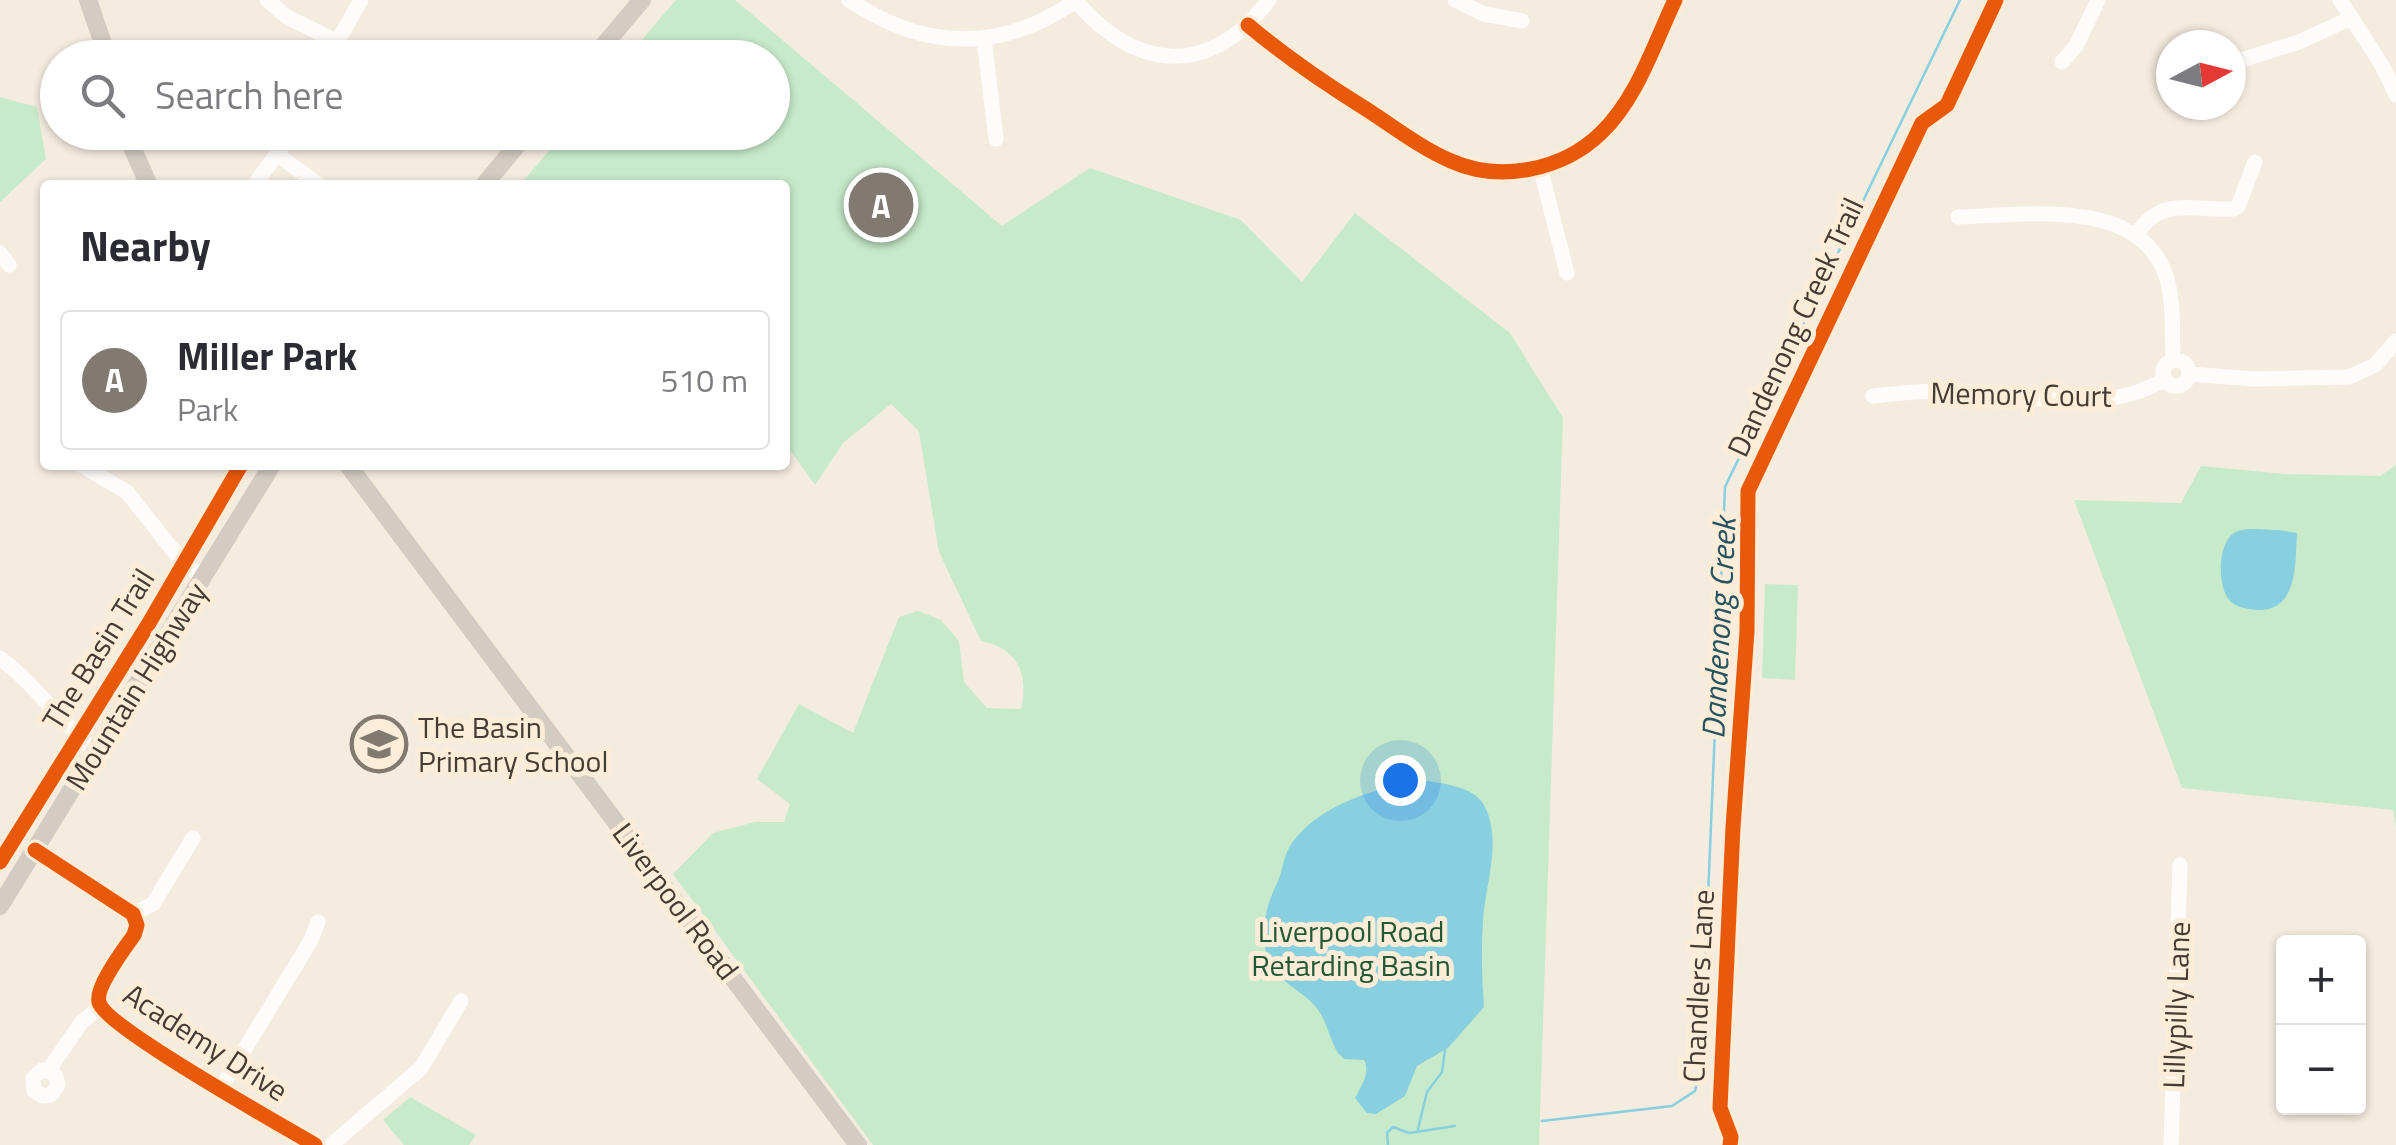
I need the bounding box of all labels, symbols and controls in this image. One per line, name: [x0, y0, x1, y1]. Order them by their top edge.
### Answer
north arrow: [2156, 30, 2246, 120]
search box: [40, 40, 790, 150]
text: Search here: [155, 66, 343, 124]
icon: search: [75, 68, 130, 123]
pin: A: [848, 168, 914, 242]
street label: Dandenong Creek Trail: [1715, 190, 1875, 464]
text: Nearby: [80, 213, 211, 277]
text: Miller Park: [177, 327, 357, 385]
text: A: [105, 356, 124, 404]
text: 510 m: [660, 356, 748, 404]
street label: Memory Court: [1930, 369, 2112, 419]
text: Park: [177, 385, 238, 433]
water label: Dandenong Creek: [1688, 512, 1748, 740]
street label: The Basin Trail: [30, 559, 166, 739]
street label: Mountain Highway: [53, 573, 219, 799]
place label: The Basin Primary School: [418, 704, 608, 784]
school or university icon: The Basin Primary School: [349, 714, 409, 774]
your location: [1375, 755, 1426, 806]
street label: Liverpool Road: [601, 813, 751, 989]
street label: Chandlers Lane: [1670, 888, 1726, 1084]
park label: Liverpool Road Retarding Basin: [1251, 908, 1451, 988]
street label: Lillypilly Lane: [2150, 921, 2202, 1089]
map controls: [2276, 935, 2366, 1115]
button: +: [2276, 935, 2366, 1025]
street label: Academy Drive: [114, 971, 298, 1113]
button: −: [2276, 1025, 2366, 1115]

